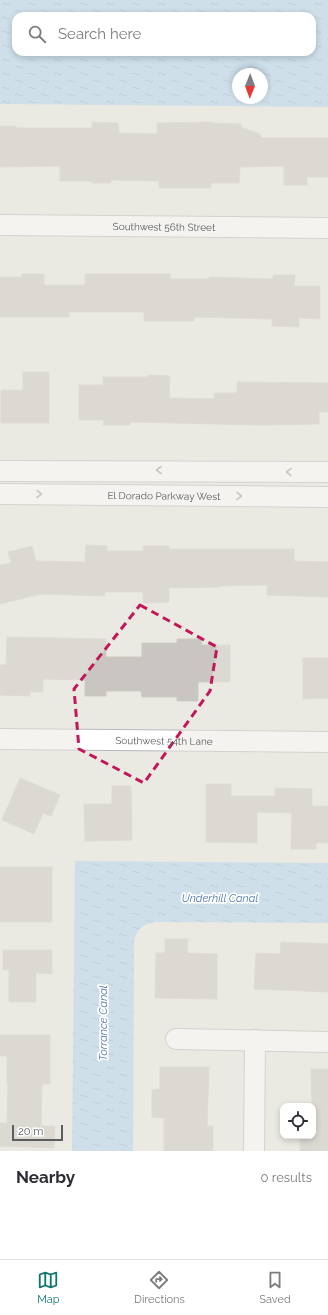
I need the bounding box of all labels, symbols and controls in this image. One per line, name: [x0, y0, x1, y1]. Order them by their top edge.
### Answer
search box: [12, 12, 316, 56]
icon: search: [26, 23, 48, 45]
text: Search here: [58, 25, 141, 43]
north arrow: [232, 68, 268, 104]
street label: Southwest 56th Street: [113, 221, 216, 232]
one-way arrow: [156, 466, 162, 474]
one-way arrow: [286, 468, 292, 476]
street label: El Dorado Parkway West: [108, 489, 221, 502]
one-way arrow: [36, 490, 42, 498]
one-way arrow: [236, 492, 242, 500]
street label: Southwest 54th Lane: [115, 735, 213, 746]
water label: Underhill Canal: [182, 892, 258, 905]
water label: Torrance Canal: [97, 985, 110, 1061]
map controls: [280, 1103, 316, 1139]
button: locate: [280, 1103, 316, 1139]
scale bar: [12, 1123, 63, 1142]
text: 20 m: [18, 1125, 43, 1138]
text: Nearby: [16, 1167, 75, 1187]
text: 0 results: [261, 1170, 312, 1185]
tab: Map: [37, 1269, 60, 1306]
tab: Directions: [134, 1269, 185, 1306]
tab: Saved: [259, 1269, 291, 1306]

